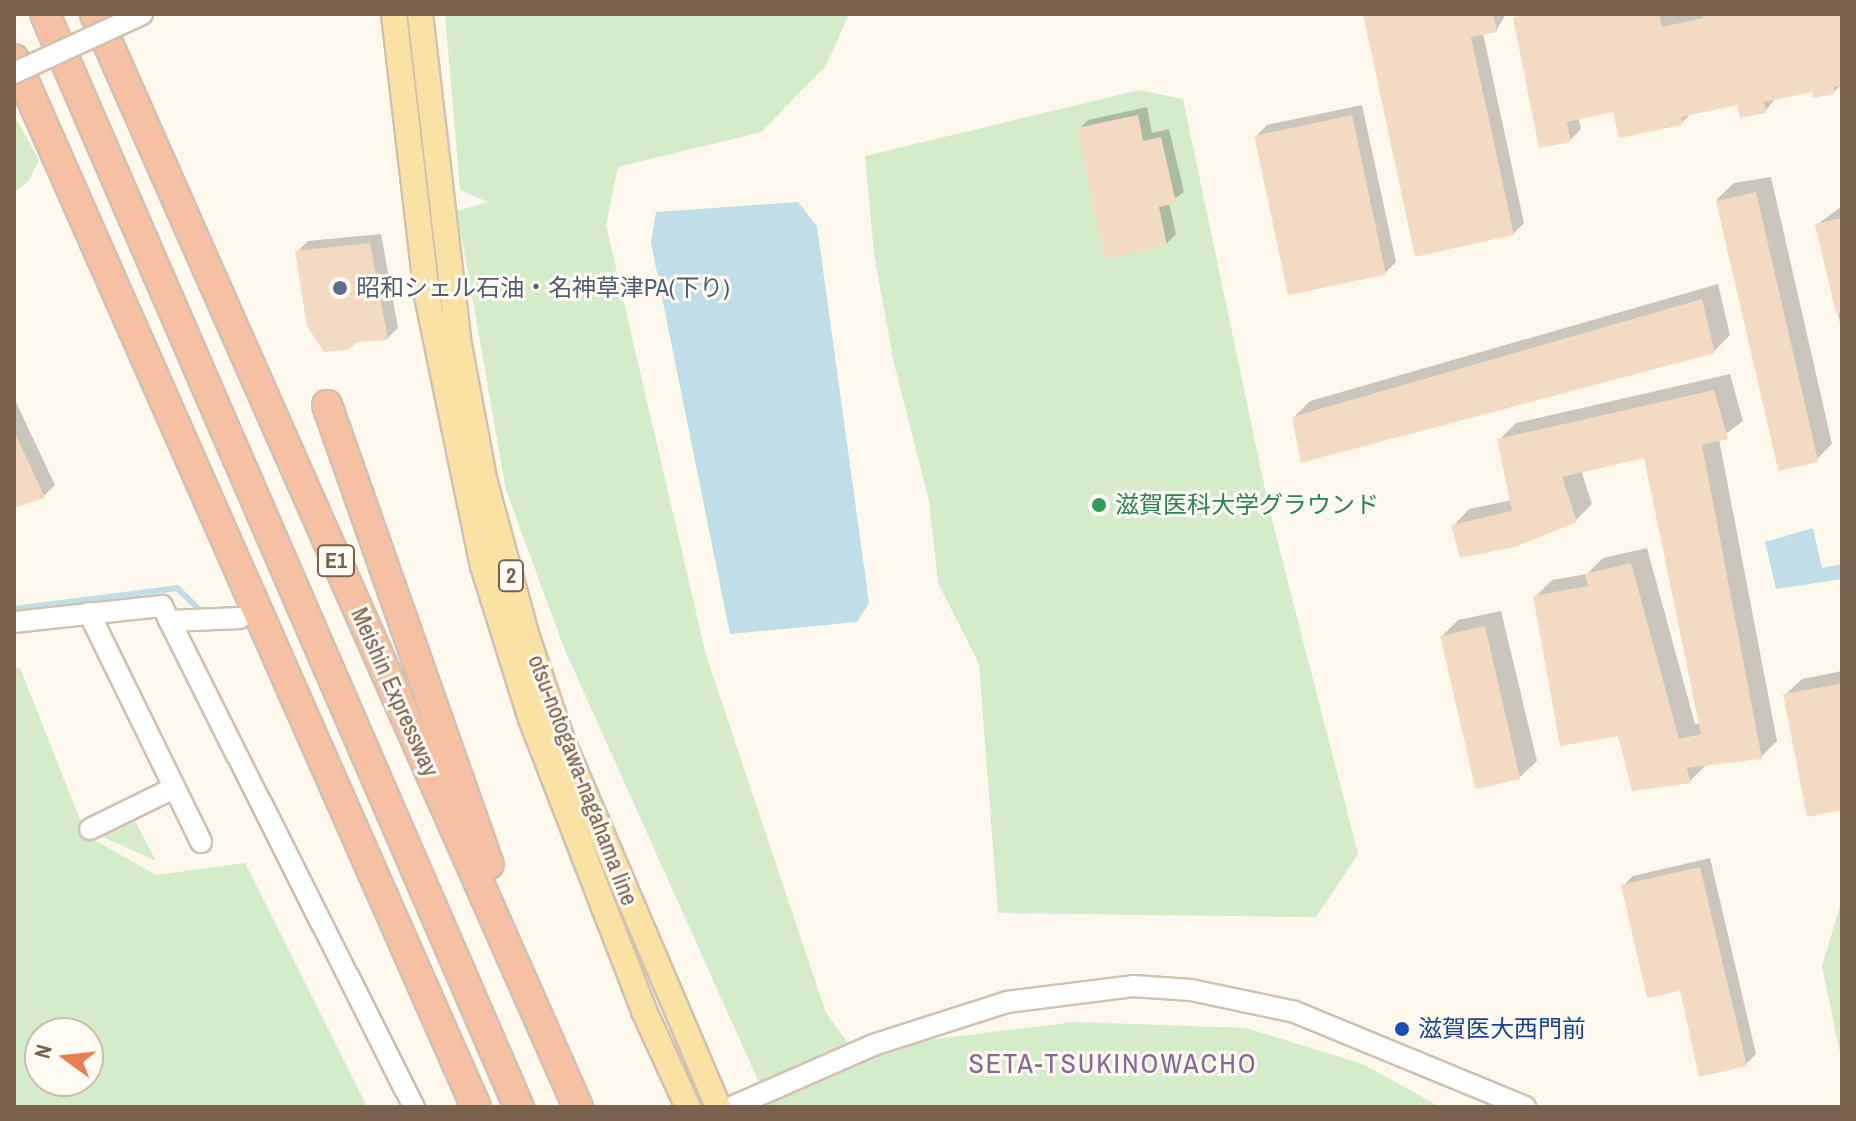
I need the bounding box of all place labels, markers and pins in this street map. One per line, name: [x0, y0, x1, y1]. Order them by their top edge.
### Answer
place label: 昭和シェル石油・名神草津PA(下り): [356, 274, 730, 302]
marker: 昭和シェル石油・名神草津PA(下り): [331, 279, 349, 297]
place label: 滋賀医科大学グラウンド: [1115, 491, 1379, 519]
marker: 滋賀医科大学グラウンド: [1090, 496, 1108, 514]
place label: 滋賀医大西門前: [1418, 1015, 1586, 1043]
marker: 滋賀医大西門前: [1393, 1020, 1411, 1038]

